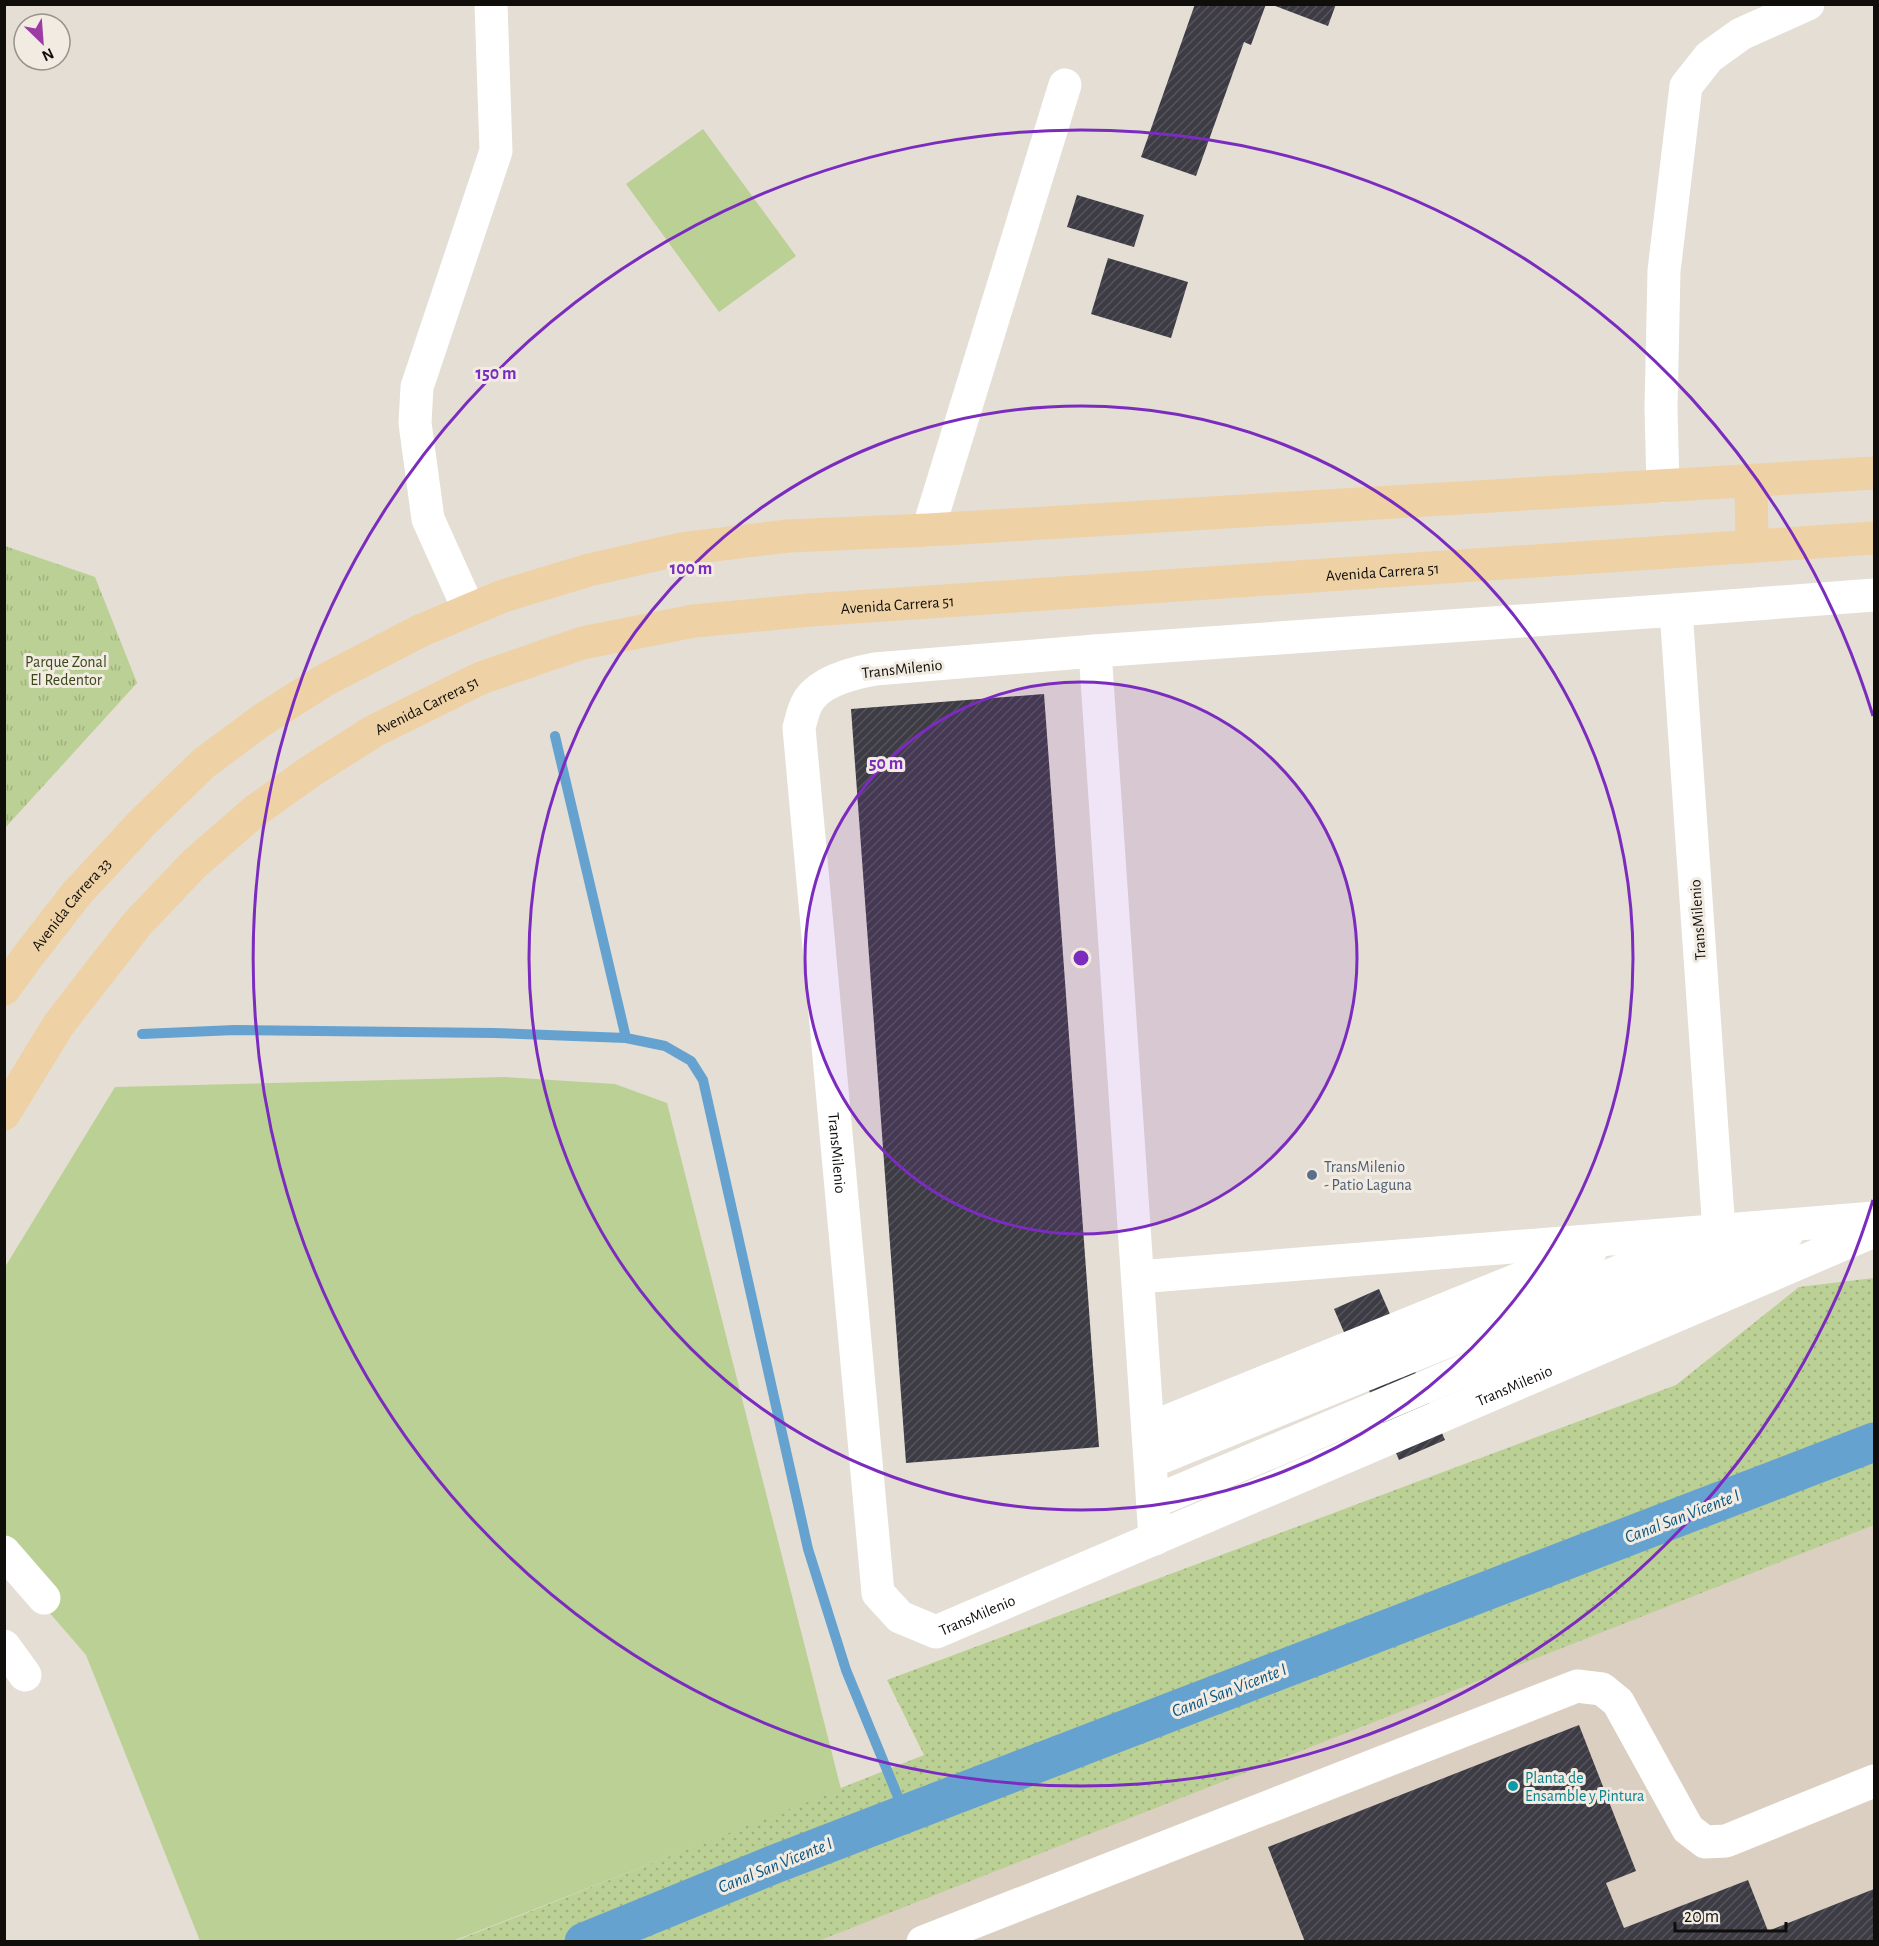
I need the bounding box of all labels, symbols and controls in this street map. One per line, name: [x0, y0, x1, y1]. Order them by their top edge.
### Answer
north arrow: [12, 12, 72, 72]
text: N: [39, 45, 56, 64]
text: 150 m: [476, 365, 516, 383]
text: 100 m: [670, 560, 712, 578]
street label: Avenida Carrera 51: [1325, 560, 1440, 584]
street label: Avenida Carrera 51: [840, 593, 955, 617]
park label: Parque Zonal El Redentor: [25, 654, 107, 688]
street label: TransMilenio: [861, 657, 943, 681]
street label: Avenida Carrera 51: [372, 673, 482, 738]
text: 50 m: [869, 755, 903, 773]
street label: Avenida Carrera 33: [28, 855, 114, 954]
street label: TransMilenio: [1687, 879, 1709, 961]
centre of rings: [1071, 948, 1091, 968]
street label: TransMilenio: [825, 1112, 848, 1194]
place label: TransMilenio - Patio Laguna: [1324, 1159, 1412, 1193]
marker: TransMilenio - Patio Laguna: [1305, 1168, 1319, 1182]
street label: TransMilenio: [1474, 1363, 1555, 1409]
water label: Canal San Vicente I: [1623, 1487, 1742, 1547]
street label: TransMilenio: [937, 1592, 1018, 1639]
water label: Canal San Vicente I: [1170, 1661, 1289, 1721]
place label: Planta de Ensamble y Pintura: [1525, 1770, 1644, 1805]
marker: Planta de Ensamble y Pintura: [1506, 1779, 1520, 1793]
water label: Canal San Vicente I: [716, 1835, 835, 1897]
scale bar: [1675, 1895, 1786, 1933]
text: 20 m: [1684, 1908, 1719, 1926]

